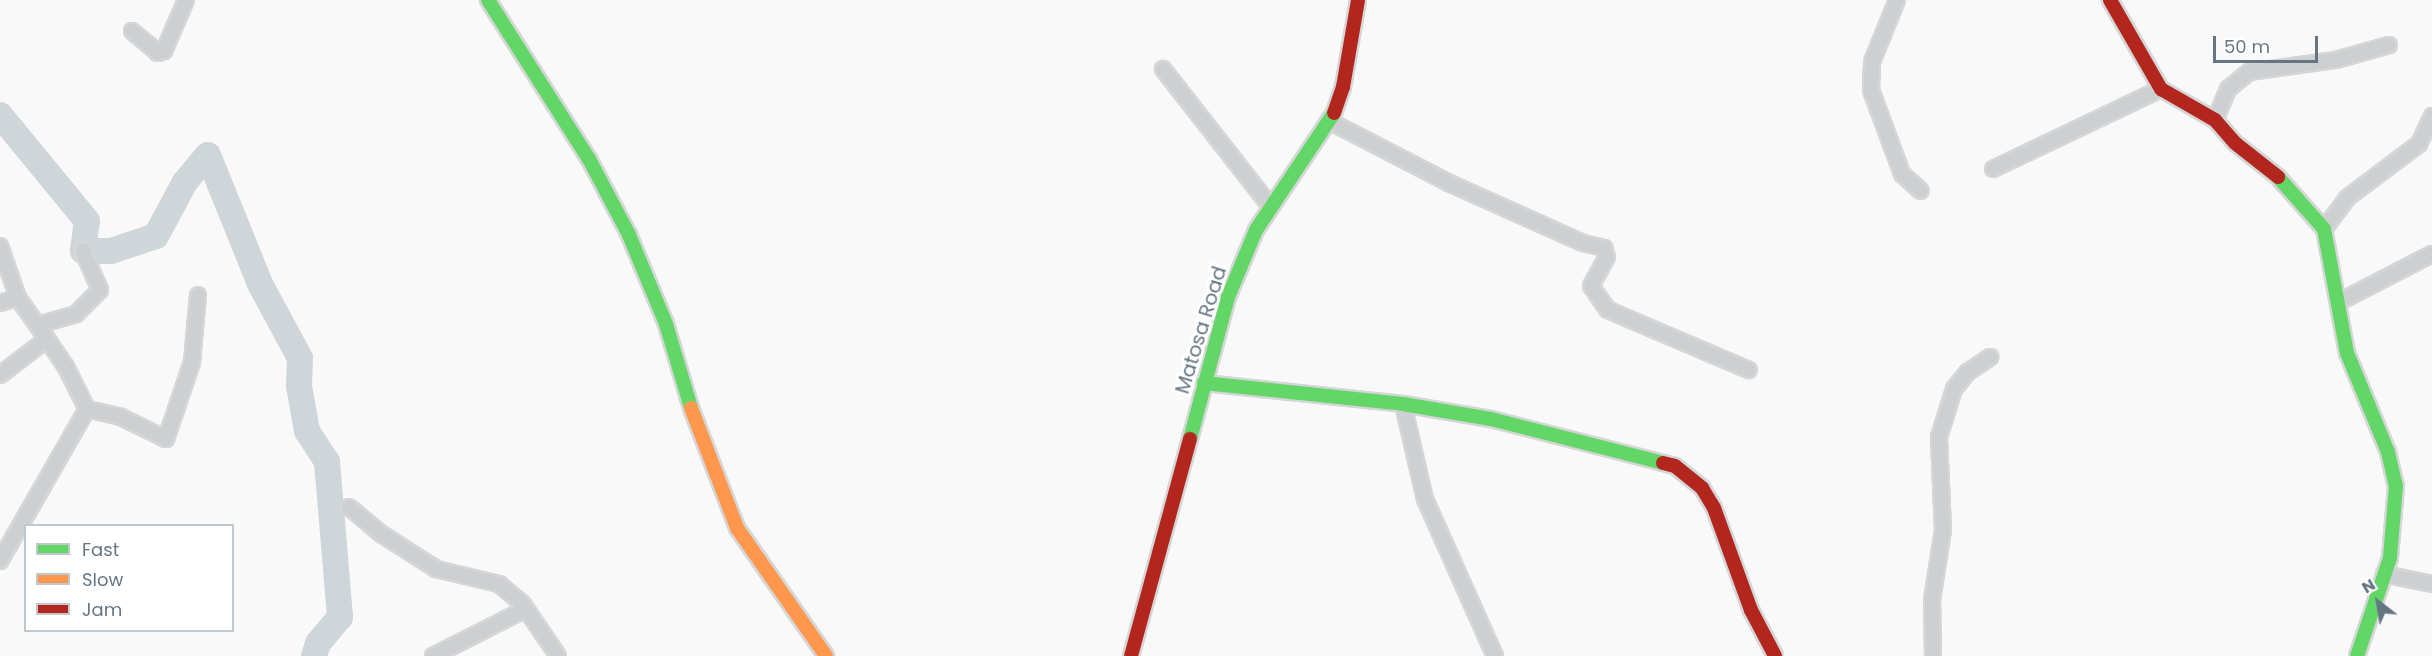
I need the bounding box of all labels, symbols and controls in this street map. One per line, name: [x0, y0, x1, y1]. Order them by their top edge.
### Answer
scale bar: [2216, 24, 2321, 62]
text: 50 m: [2224, 34, 2270, 59]
street label: Matosa Road: [1170, 263, 1232, 397]
legend: [24, 524, 234, 632]
text: Fast: [82, 537, 119, 562]
text: Slow: [82, 567, 123, 592]
north arrow: [2348, 572, 2408, 632]
text: N: [2357, 573, 2380, 599]
text: Jam: [82, 597, 122, 622]

